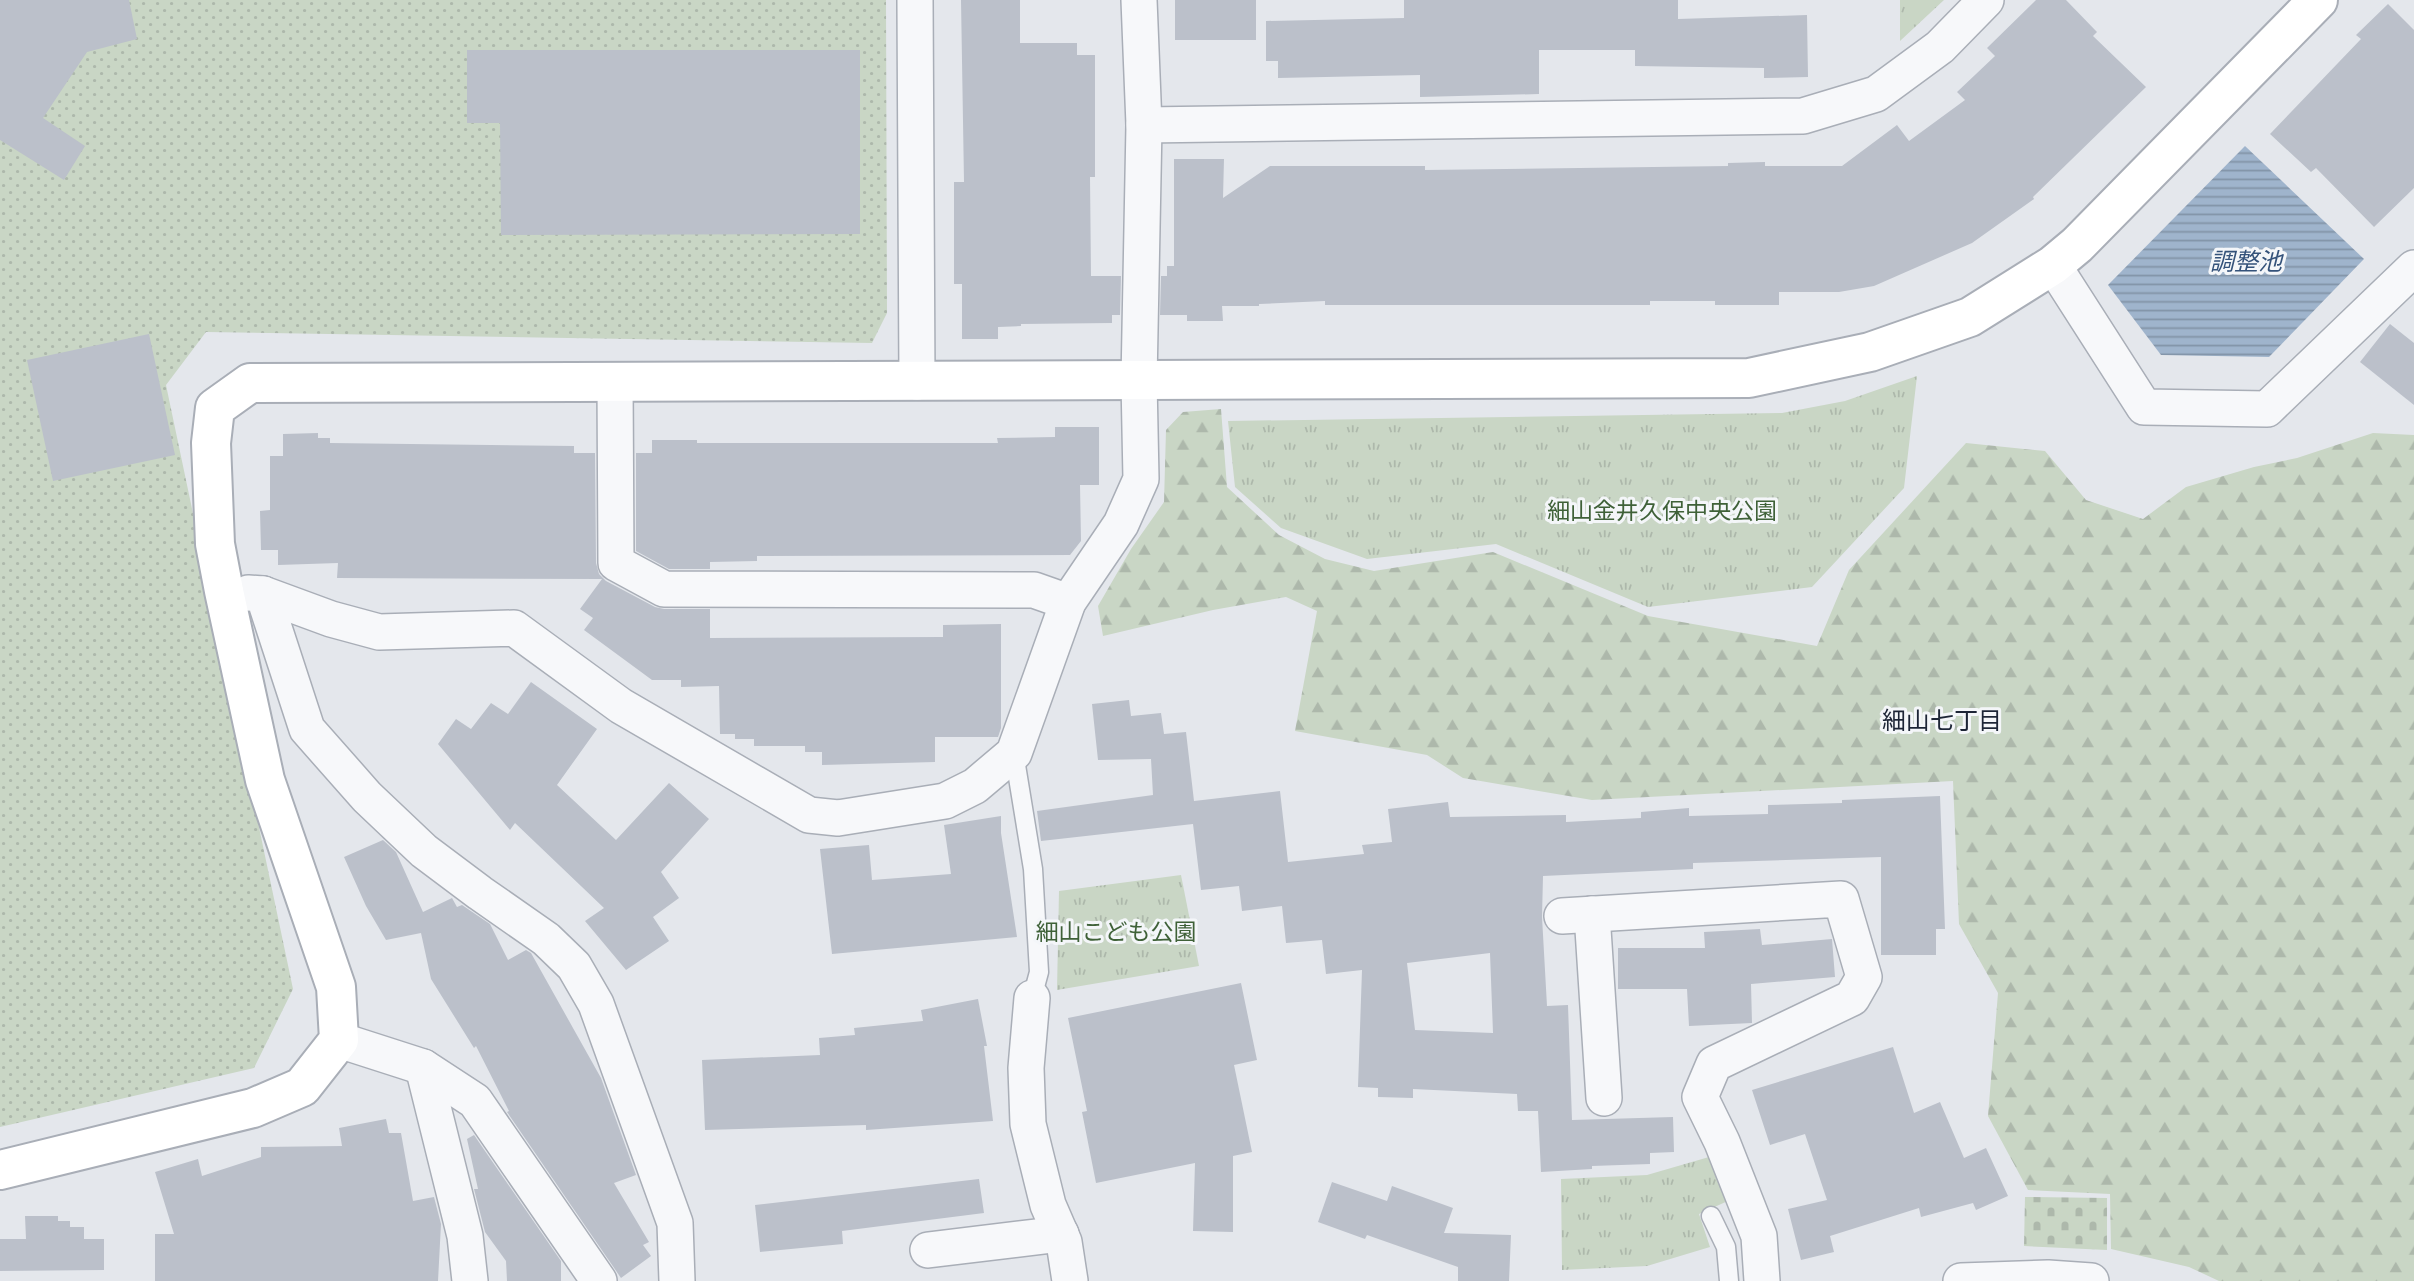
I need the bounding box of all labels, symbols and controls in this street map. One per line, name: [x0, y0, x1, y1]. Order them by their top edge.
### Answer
water label: 調整池: [2210, 249, 2284, 279]
park label: 細山金井久保中央公園: [1547, 499, 1777, 528]
district label: 細山七丁目: [1882, 708, 2002, 738]
park label: 細山こども公園: [1036, 920, 1197, 949]

